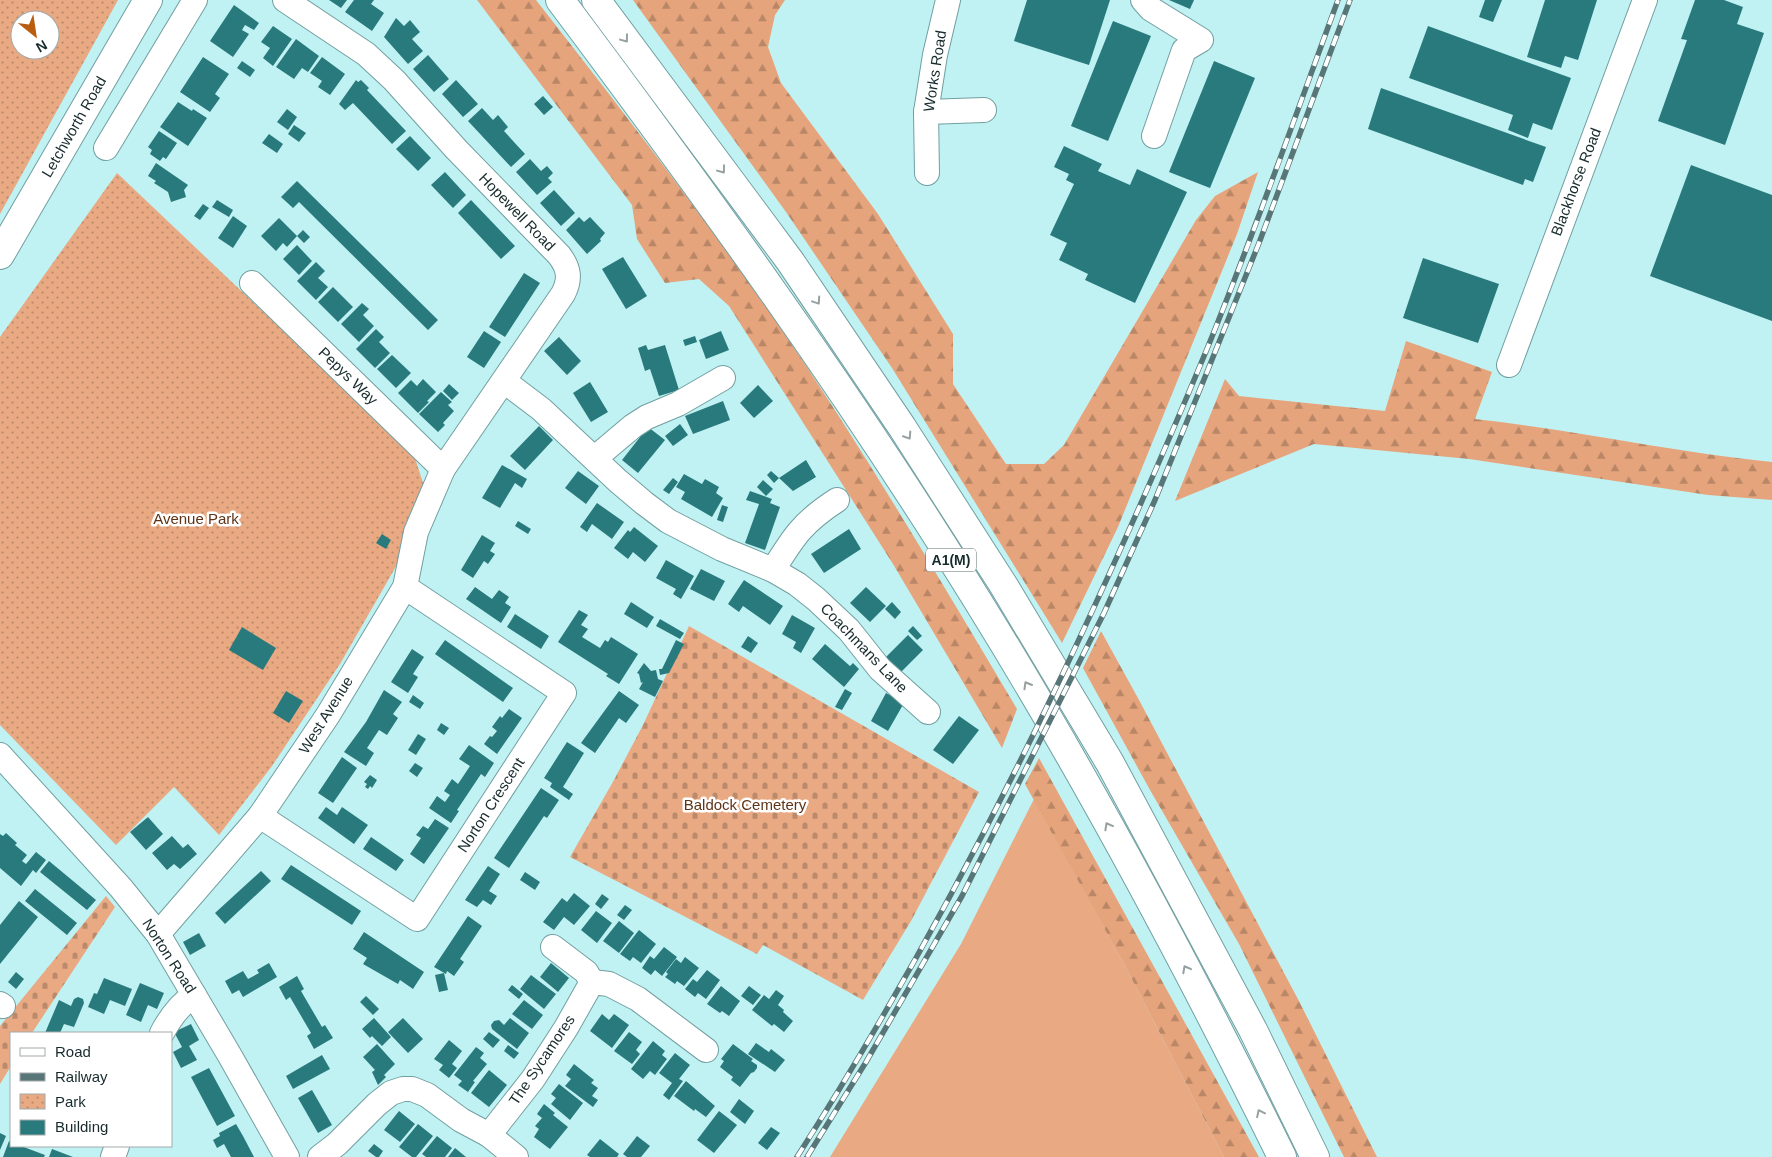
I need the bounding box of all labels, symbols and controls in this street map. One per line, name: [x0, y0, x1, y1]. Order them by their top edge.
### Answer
north arrow: [10, 10, 60, 60]
street label: Works Road: [920, 29, 949, 113]
one-way arrow: [620, 33, 628, 42]
text: N: [33, 37, 50, 56]
street label: Letchworth Road: [38, 73, 109, 180]
street label: Blackhorse Road: [1547, 125, 1604, 238]
one-way arrow: [716, 164, 725, 174]
street label: Hopewell Road: [476, 169, 559, 254]
one-way arrow: [811, 296, 820, 305]
street label: Pepys Way: [315, 343, 382, 408]
one-way arrow: [902, 431, 911, 440]
park label: Avenue Park: [153, 510, 239, 527]
road number: A1(M): [926, 548, 976, 572]
street label: Coachmans Lane: [817, 599, 911, 696]
street label: West Avenue: [295, 673, 356, 756]
one-way arrow: [1024, 682, 1034, 691]
street label: Norton Crescent: [454, 754, 528, 855]
park label: Baldock Cemetery: [684, 796, 807, 813]
one-way arrow: [1105, 822, 1115, 831]
street label: Norton Road: [139, 915, 200, 996]
one-way arrow: [1182, 965, 1192, 974]
street label: The Sycamores: [505, 1011, 578, 1108]
legend: [10, 1032, 172, 1147]
text: Road: [55, 1043, 91, 1060]
text: Railway: [55, 1068, 108, 1085]
text: Park: [55, 1093, 86, 1110]
one-way arrow: [1256, 1109, 1267, 1118]
text: Building: [55, 1118, 108, 1135]

